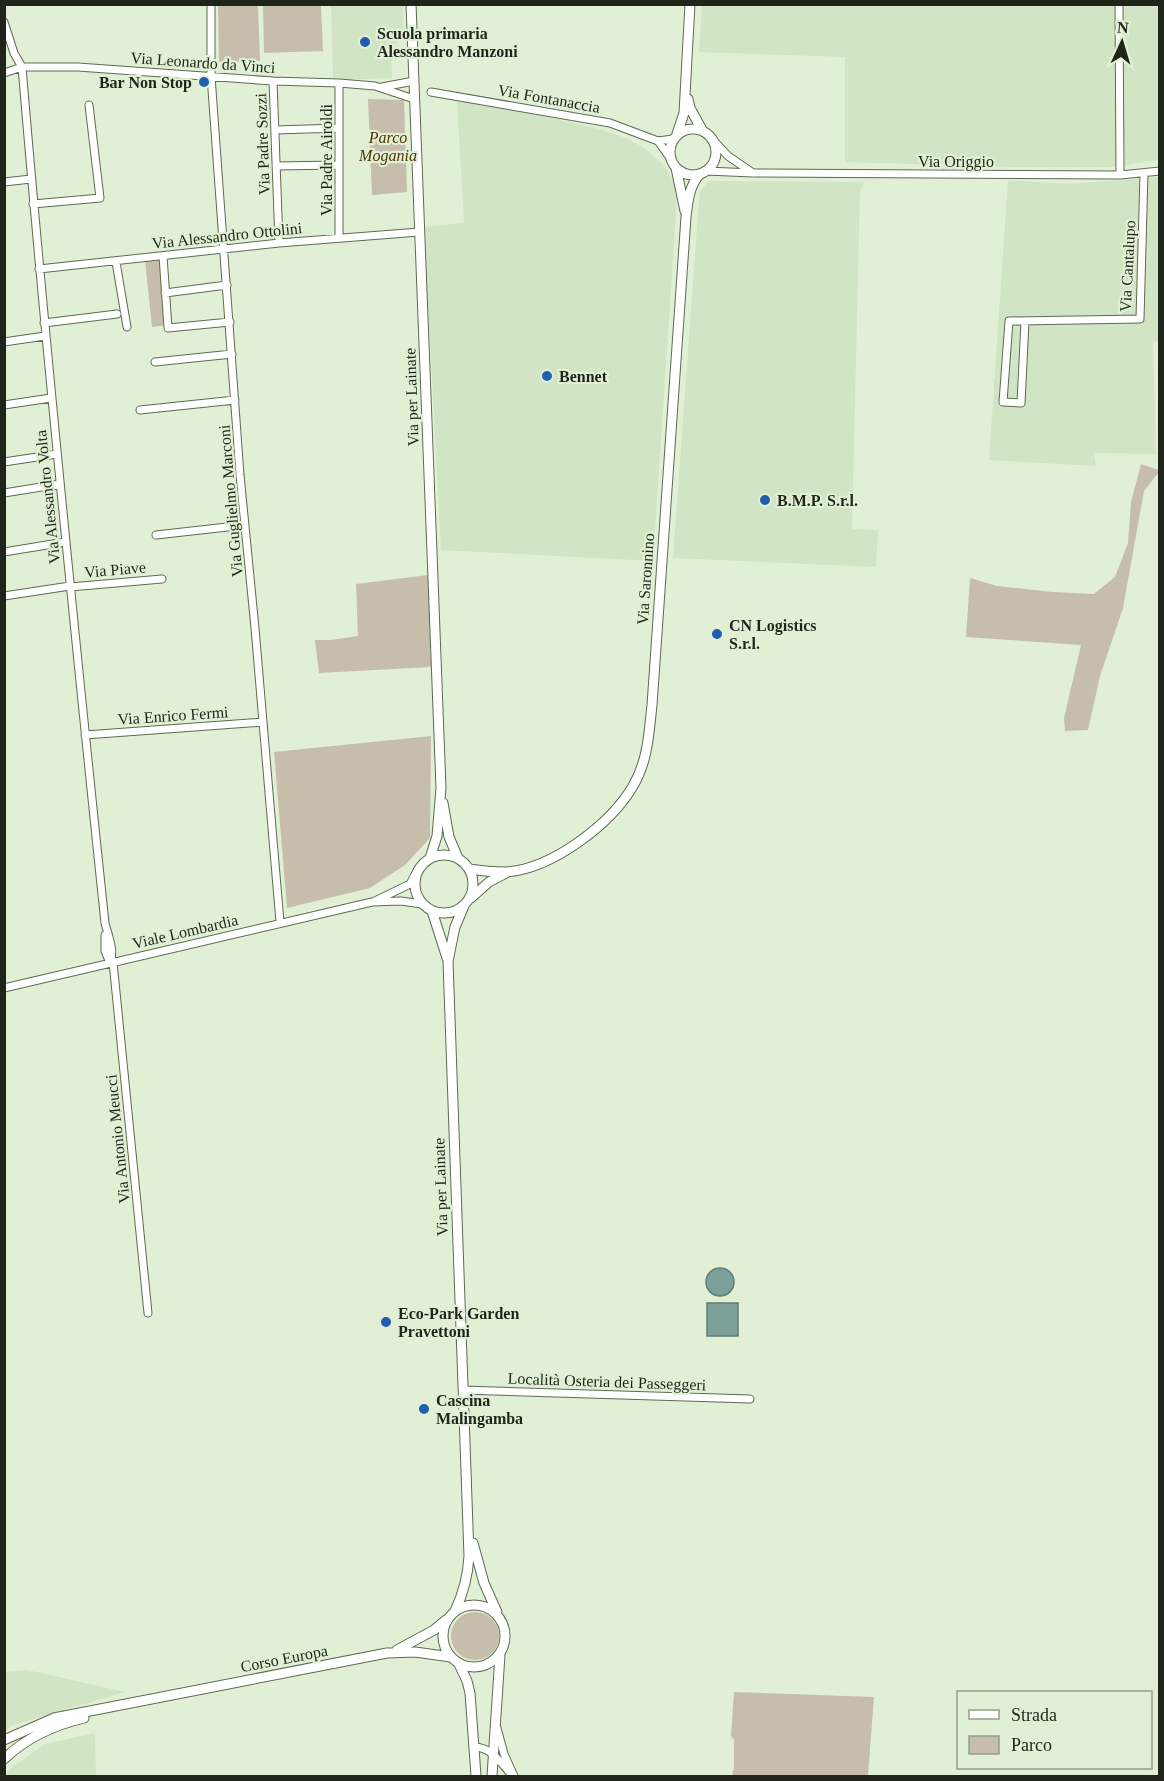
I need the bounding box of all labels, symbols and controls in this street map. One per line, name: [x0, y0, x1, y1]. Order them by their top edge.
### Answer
north arrow: [1092, 12, 1152, 72]
text: N: [1117, 19, 1130, 36]
place label: Scuola primaria Alessandro Manzoni: [377, 25, 518, 60]
marker: Scuola primaria Alessandro Manzoni: [358, 35, 372, 49]
street label: Via Leonardo da Vinci: [130, 49, 276, 76]
place label: Bar Non Stop: [99, 74, 192, 92]
marker: Bar Non Stop: [197, 75, 211, 89]
street label: Via Fontanaccia: [497, 81, 601, 116]
street label: Via Padre Sozzi: [252, 92, 273, 195]
street label: Via Padre Airoldi: [318, 103, 335, 216]
park label: Parco Mogania: [358, 129, 417, 165]
street label: Via Origgio: [918, 153, 994, 171]
street label: Via Alessandro Ottolini: [151, 219, 304, 252]
street label: Via Cantalupo: [1117, 220, 1139, 312]
street label: Via per Lainate: [401, 347, 423, 447]
place label: Bennet: [559, 368, 608, 385]
marker: Bennet: [540, 369, 554, 383]
street label: Via Guglielmo Marconi: [215, 423, 247, 578]
street label: Via Alessandro Volta: [32, 429, 63, 565]
place label: B.M.P. S.r.l.: [777, 492, 858, 509]
marker: B.M.P. S.r.l.: [758, 493, 772, 507]
street label: Via Saronnino: [634, 533, 657, 625]
street label: Via Piave: [84, 558, 147, 581]
place label: CN Logistics S.r.l.: [729, 617, 817, 652]
marker: CN Logistics S.r.l.: [710, 627, 724, 641]
street label: Via Enrico Fermi: [117, 703, 230, 728]
street label: Viale Lombardia: [131, 911, 240, 952]
street label: Via Antonio Meucci: [102, 1073, 133, 1204]
street label: Via per Lainate: [430, 1137, 452, 1237]
place label: Eco-Park Garden Pravettoni: [398, 1305, 519, 1340]
marker: Eco-Park Garden Pravettoni: [379, 1315, 393, 1329]
street label: Località Osteria dei Passeggeri: [507, 1370, 707, 1394]
place label: Cascina Malingamba: [436, 1392, 523, 1428]
marker: Cascina Malingamba: [417, 1402, 431, 1416]
street label: Corso Europa: [239, 1642, 329, 1676]
legend: [957, 1691, 1152, 1769]
text: Strada: [1011, 1705, 1057, 1725]
text: Parco: [1011, 1735, 1052, 1755]

